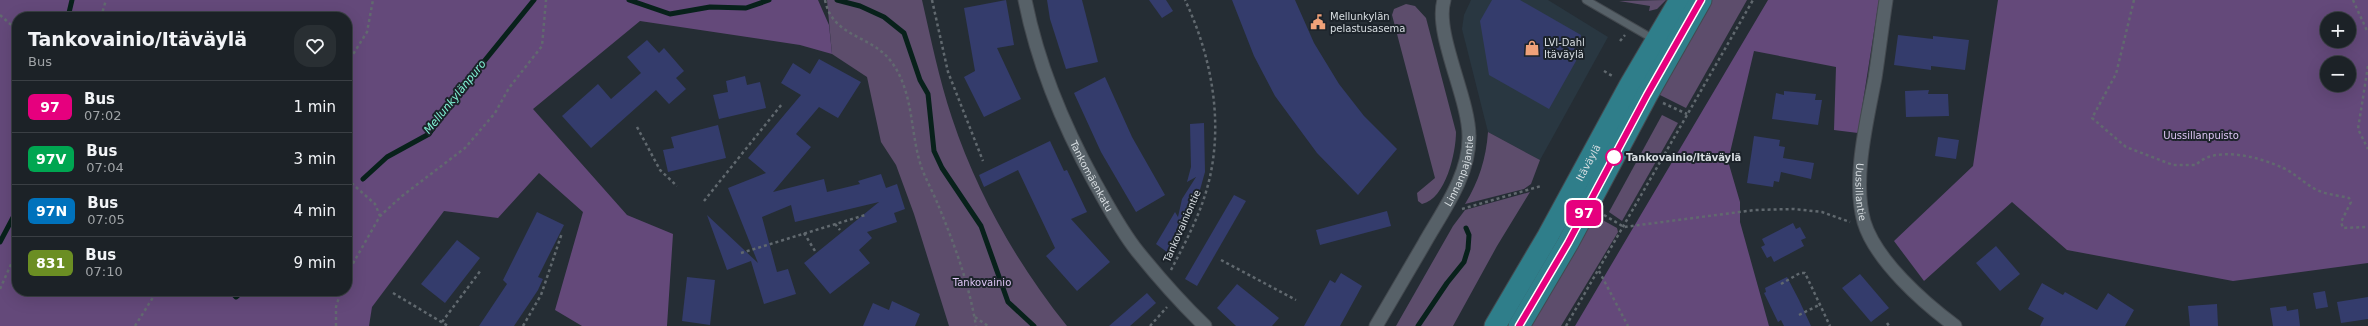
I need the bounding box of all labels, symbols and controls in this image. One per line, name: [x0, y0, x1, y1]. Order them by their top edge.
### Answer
place label: Mellunkylän pelastusasema: [1330, 11, 1405, 34]
map controls: [2320, 12, 2356, 92]
button: +: [2320, 12, 2356, 48]
public building icon: Mellunkylän pelastusasema: [1309, 13, 1327, 31]
button: heart: [294, 25, 336, 67]
text: Tankovainio/Itäväylä: [28, 28, 247, 50]
place label: LVI-Dahl Itäväylä: [1544, 37, 1585, 60]
shop icon: LVI-Dahl Itäväylä: [1523, 39, 1541, 57]
text: Bus: [28, 54, 52, 69]
button: −: [2320, 56, 2356, 92]
water label: Mellunkylänpuro: [421, 57, 489, 137]
text: Bus: [84, 90, 115, 108]
text: 1 min: [293, 98, 336, 116]
text: 97: [40, 99, 60, 115]
text: 07:02: [84, 108, 121, 123]
park label: Uussillanpuisto: [2163, 130, 2239, 141]
street label: Linnanpajantie: [1442, 135, 1475, 208]
street label: Tankomäenkatu: [1068, 138, 1115, 213]
text: Bus: [86, 142, 117, 160]
street label: Itäväylä: [1574, 142, 1602, 183]
marker: Tankovainio/Itäväylä: [1605, 148, 1623, 166]
text: 3 min: [293, 150, 336, 168]
text: 97V: [36, 151, 66, 167]
place label: Tankovainio/Itäväylä: [1626, 152, 1741, 163]
text: 07:04: [86, 160, 124, 175]
street label: Uussillantie: [1854, 163, 1869, 222]
street label: Tankovainiontie: [1161, 188, 1203, 265]
text: Bus: [87, 194, 118, 212]
line badge: 97: [1566, 200, 1602, 226]
text: 4 min: [293, 202, 336, 220]
text: 97N: [36, 203, 67, 219]
text: 97: [1574, 205, 1594, 221]
text: 07:05: [87, 212, 125, 227]
text: Bus: [85, 246, 116, 264]
text: 9 min: [293, 254, 336, 272]
text: 831: [36, 255, 65, 271]
text: 07:10: [85, 264, 123, 279]
park label: Tankovainio: [952, 277, 1011, 288]

